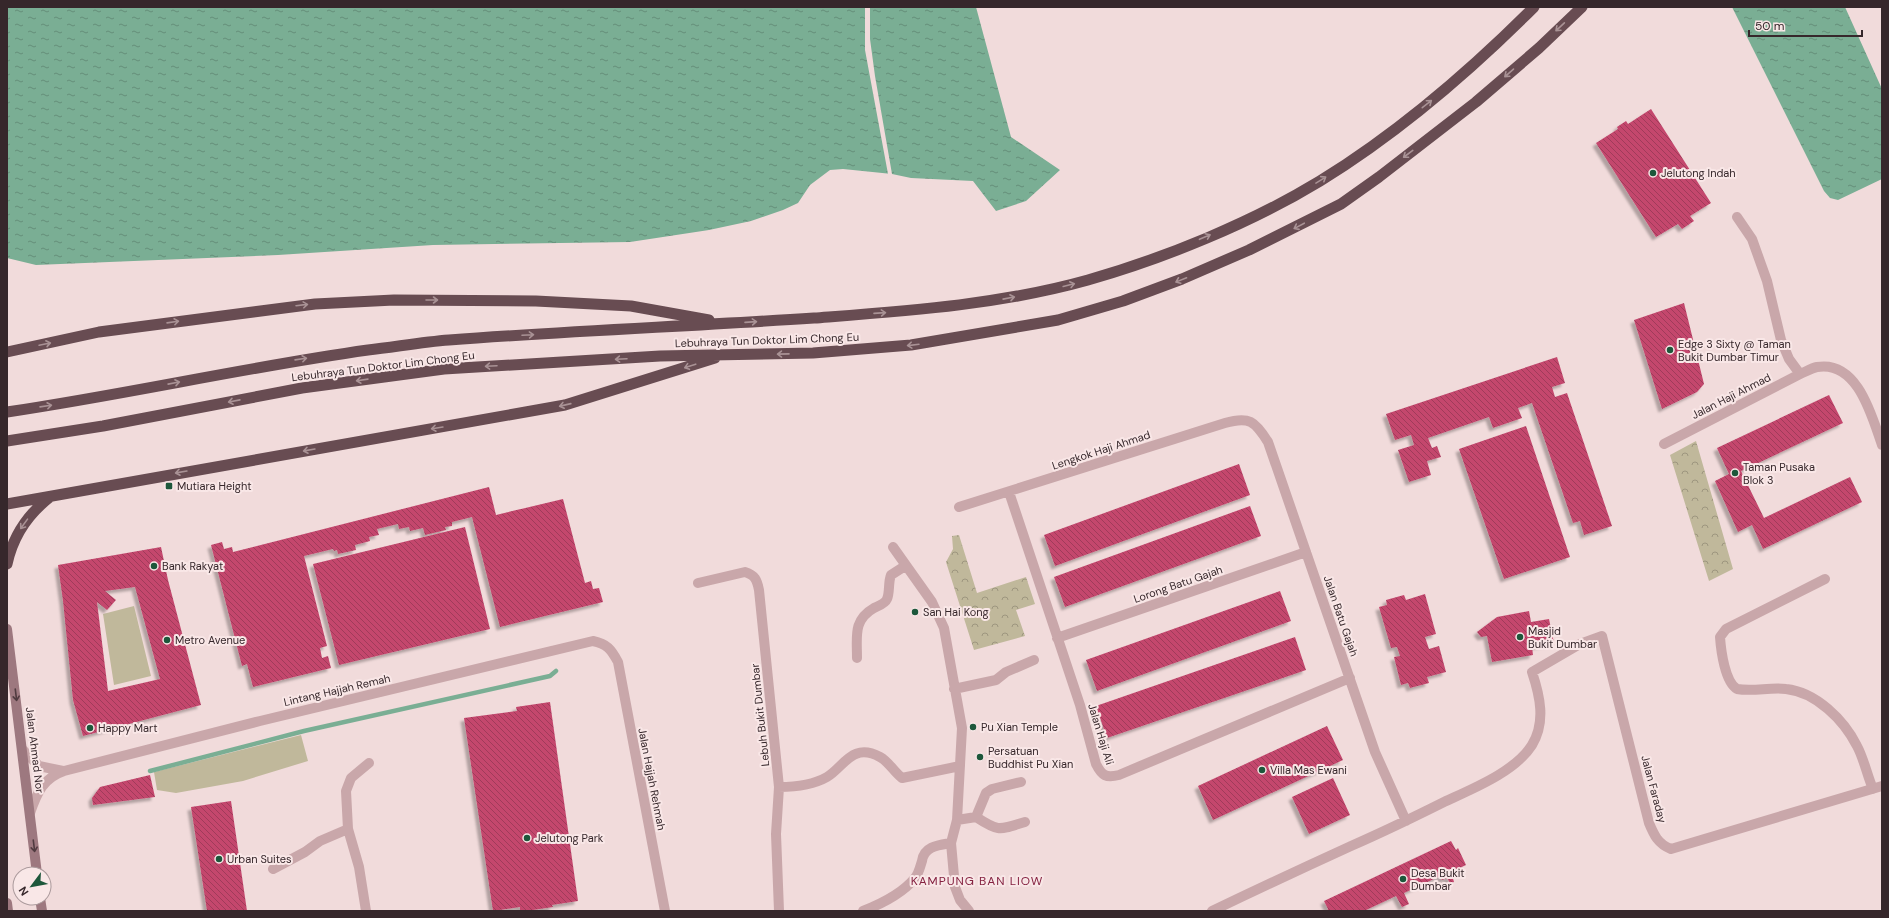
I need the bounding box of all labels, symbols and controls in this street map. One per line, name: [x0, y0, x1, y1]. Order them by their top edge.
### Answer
scale bar: [1749, 12, 1862, 38]
text: 50 m: [1755, 18, 1784, 34]
one-way arrow: [1555, 23, 1565, 32]
one-way arrow: [1504, 69, 1514, 78]
one-way arrow: [1421, 100, 1432, 109]
one-way arrow: [1402, 150, 1413, 159]
place label: Jelutong Indah: [1661, 166, 1736, 180]
marker: Jelutong Indah: [1648, 168, 1658, 178]
one-way arrow: [1315, 175, 1327, 183]
one-way arrow: [1294, 223, 1306, 230]
one-way arrow: [1198, 233, 1210, 241]
one-way arrow: [1176, 276, 1188, 284]
one-way arrow: [1062, 280, 1075, 288]
one-way arrow: [1002, 293, 1015, 301]
one-way arrow: [425, 296, 438, 304]
one-way arrow: [295, 301, 308, 309]
one-way arrow: [873, 310, 886, 317]
one-way arrow: [166, 318, 179, 326]
one-way arrow: [744, 318, 757, 325]
street label: Lebuhraya Tun Doktor Lim Chong Eu: [675, 330, 859, 350]
one-way arrow: [521, 332, 534, 339]
place label: Edge 3 Sixty @ Taman Bukit Dumbar Timur: [1678, 337, 1791, 364]
one-way arrow: [38, 339, 51, 347]
one-way arrow: [907, 341, 920, 349]
marker: Edge 3 Sixty @ Taman Bukit Dumbar Timur: [1665, 345, 1675, 355]
street label: Lebuhraya Tun Doktor Lim Chong Eu: [291, 348, 475, 384]
one-way arrow: [777, 350, 790, 358]
one-way arrow: [294, 355, 307, 363]
one-way arrow: [615, 355, 628, 362]
one-way arrow: [485, 363, 498, 370]
one-way arrow: [685, 363, 697, 371]
street label: Jalan Haji Ahmad: [1689, 370, 1773, 422]
one-way arrow: [356, 376, 369, 384]
one-way arrow: [167, 379, 180, 387]
one-way arrow: [228, 397, 241, 405]
one-way arrow: [559, 401, 572, 409]
one-way arrow: [39, 402, 52, 410]
one-way arrow: [431, 424, 444, 432]
street label: Lengkok Haji Ahmad: [1050, 427, 1152, 472]
one-way arrow: [303, 446, 316, 454]
place label: Taman Pusaka Blok 3: [1743, 460, 1815, 487]
one-way arrow: [175, 468, 188, 476]
marker: Taman Pusaka Blok 3: [1730, 468, 1740, 478]
place label: Mutiara Height: [177, 479, 252, 493]
marker: Mutiara Height: [164, 481, 174, 491]
one-way arrow: [20, 519, 28, 530]
place label: Bank Rakyat: [162, 559, 223, 573]
marker: Bank Rakyat: [149, 561, 159, 571]
street label: Lorong Batu Gajah: [1132, 562, 1224, 606]
street label: Jalan Batu Gajah: [1321, 574, 1361, 658]
place label: San Hai Kong: [923, 605, 989, 619]
marker: San Hai Kong: [910, 607, 920, 617]
place label: Masjid Bukit Dumbar: [1528, 624, 1597, 651]
marker: Masjid Bukit Dumbar: [1515, 632, 1525, 642]
place label: Metro Avenue: [175, 633, 245, 647]
marker: Metro Avenue: [162, 635, 172, 645]
street label: Lebuh Bukit Dumbar: [748, 663, 772, 767]
street label: Lintang Hajjah Remah: [282, 671, 392, 709]
one-way arrow: [12, 688, 20, 701]
street label: Jalan Haji Ali: [1085, 702, 1117, 766]
street label: Jalan Ahmad Nor: [23, 706, 47, 794]
place label: Pu Xian Temple: [981, 720, 1058, 734]
place label: Happy Mart: [98, 721, 157, 735]
marker: Pu Xian Temple: [968, 722, 978, 732]
marker: Happy Mart: [85, 723, 95, 733]
street label: Jalan Hajjah Rehmah: [635, 727, 669, 831]
place label: Persatuan Buddhist Pu Xian: [988, 744, 1073, 771]
marker: Persatuan Buddhist Pu Xian: [975, 752, 985, 762]
street label: Jalan Faraday: [1638, 754, 1670, 824]
place label: Villa Mas Ewani: [1270, 763, 1347, 777]
marker: Villa Mas Ewani: [1257, 765, 1267, 775]
place label: Jelutong Park: [535, 831, 604, 845]
marker: Jelutong Park: [522, 833, 532, 843]
one-way arrow: [30, 839, 38, 852]
place label: Urban Suites: [227, 852, 292, 866]
marker: Urban Suites: [214, 854, 224, 864]
north arrow: [12, 866, 52, 906]
place label: Desa Bukit Dumbar: [1411, 866, 1465, 893]
district label: KAMPUNG BAN LIOW: [911, 873, 1043, 889]
marker: Desa Bukit Dumbar: [1398, 874, 1408, 884]
text: N: [15, 884, 32, 898]

